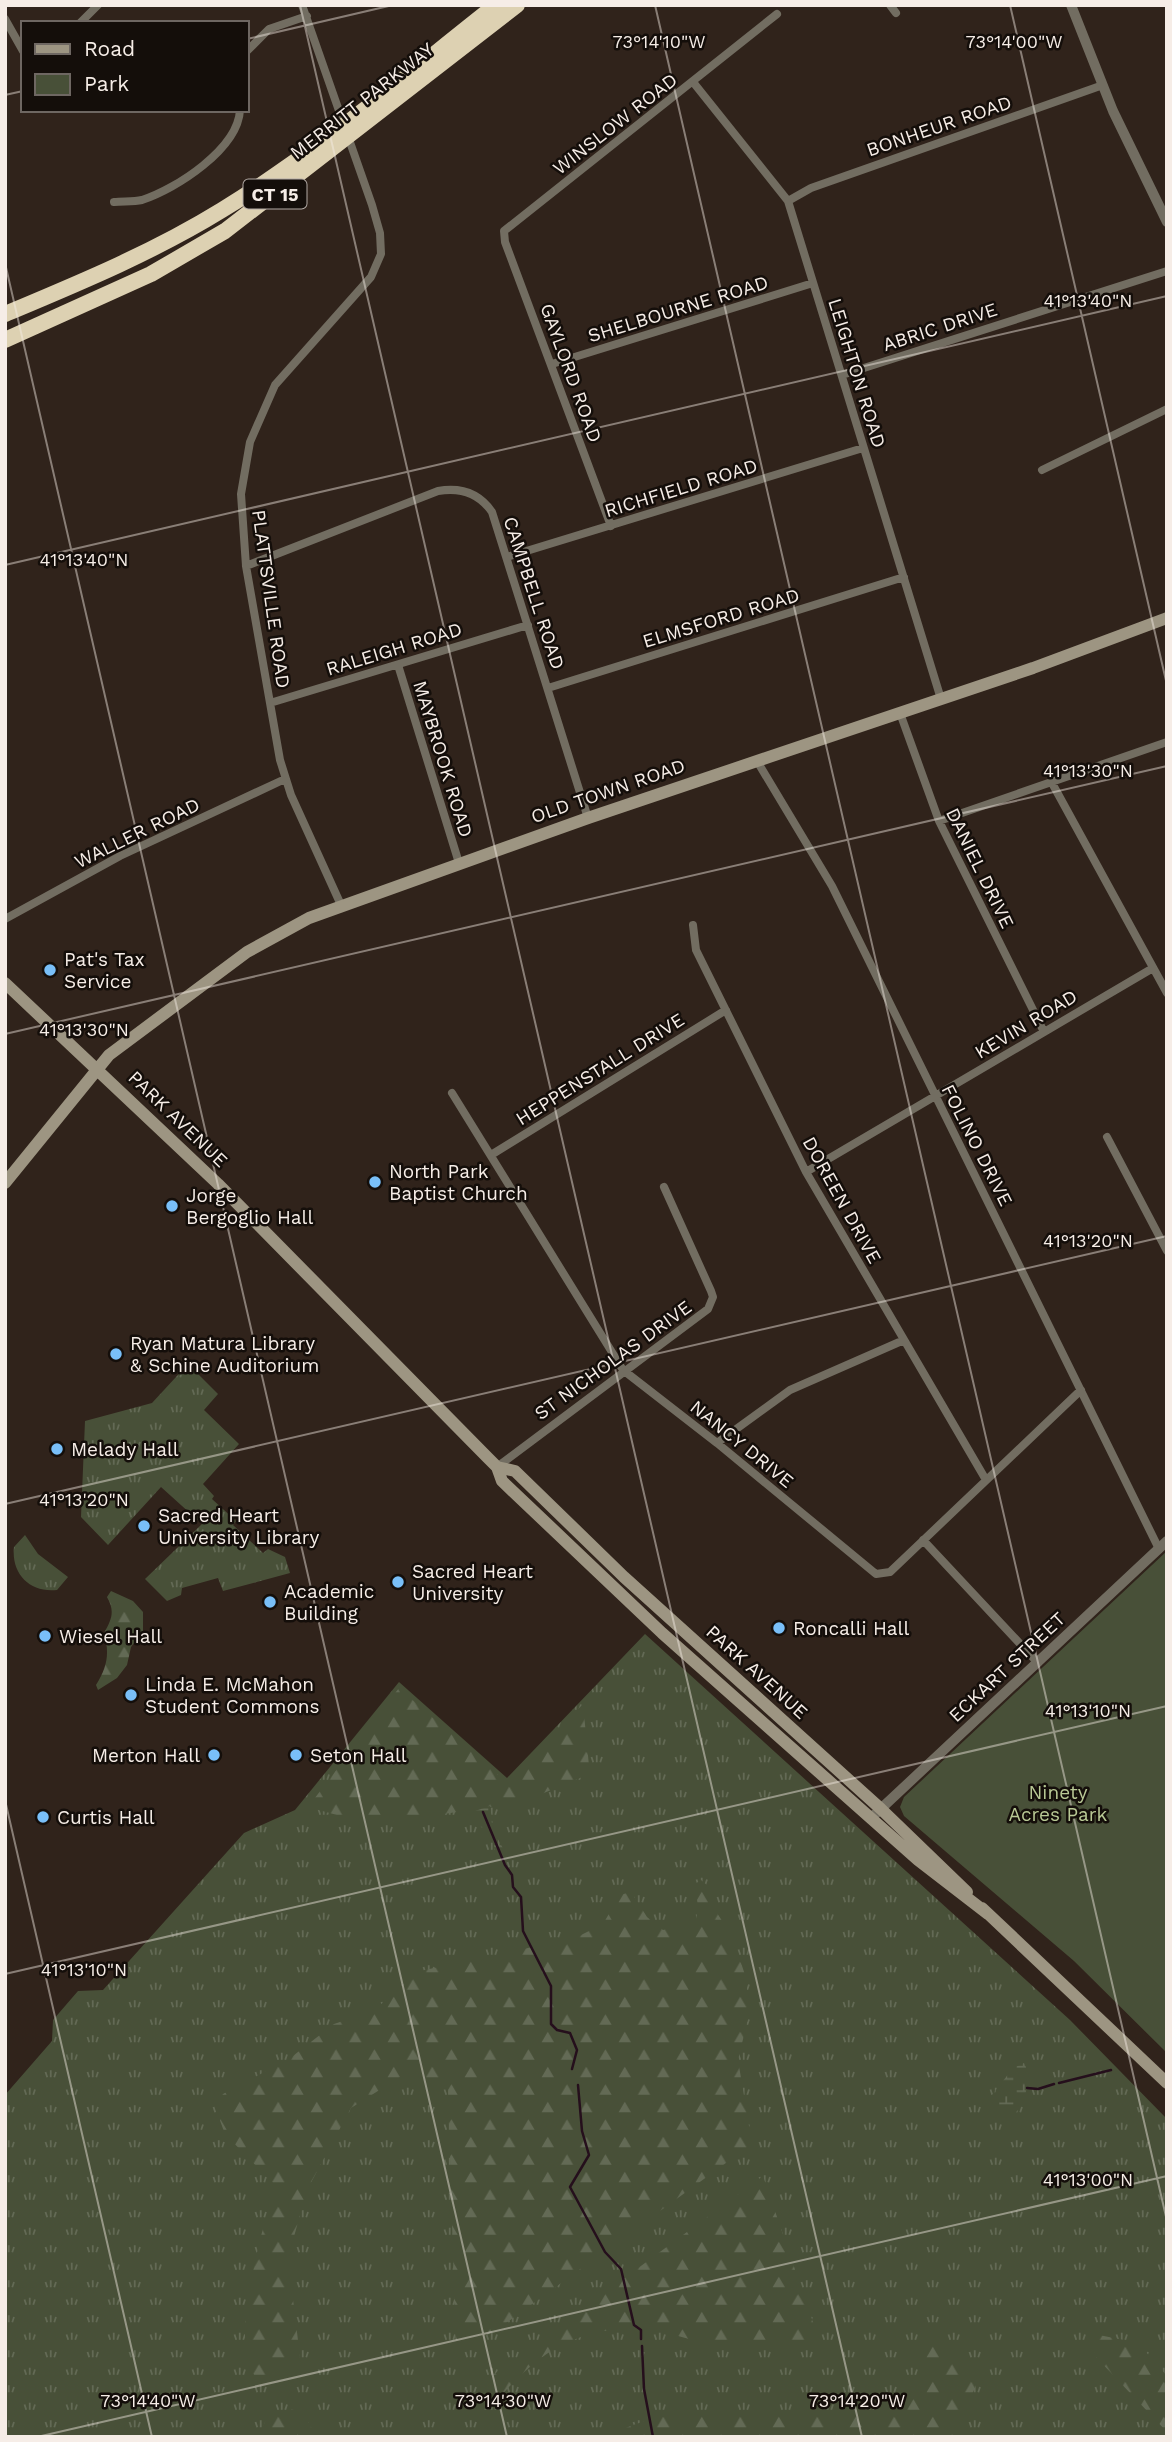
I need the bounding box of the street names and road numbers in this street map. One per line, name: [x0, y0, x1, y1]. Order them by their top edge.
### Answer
street label: MERRITT PARKWAY: [286, 38, 439, 164]
street label: WINSLOW ROAD: [548, 68, 682, 180]
street label: BONHEUR ROAD: [864, 90, 1014, 162]
road number: CT 15: [244, 180, 306, 209]
street label: SHELBOURNE ROAD: [585, 271, 771, 347]
street label: LEIGHTON ROAD: [823, 295, 891, 451]
street label: ABRIC DRIVE: [880, 298, 1000, 356]
street label: GAYLORD ROAD: [535, 300, 607, 446]
street label: RICHFIELD ROAD: [602, 454, 760, 522]
street label: PLATTSVILLE ROAD: [247, 508, 295, 690]
street label: CAMPBELL ROAD: [498, 514, 570, 672]
street label: ELMSFORD ROAD: [640, 583, 802, 653]
street label: RALEIGH ROAD: [323, 617, 465, 681]
street label: MAYBROOK ROAD: [408, 678, 478, 840]
street label: OLD TOWN ROAD: [528, 754, 688, 828]
street label: WALLER ROAD: [71, 793, 203, 873]
street label: DANIEL DRIVE: [941, 804, 1019, 932]
street label: KEVIN ROAD: [971, 984, 1081, 1064]
street label: HEPPENSTALL DRIVE: [512, 1008, 688, 1130]
street label: PARK AVENUE: [124, 1066, 232, 1172]
street label: FOLINO DRIVE: [936, 1080, 1018, 1210]
street label: DOREEN DRIVE: [798, 1132, 886, 1268]
street label: ST NICHOLAS DRIVE: [530, 1295, 696, 1425]
street label: NANCY DRIVE: [686, 1395, 798, 1493]
street label: ECKART STREET: [944, 1607, 1070, 1727]
street label: PARK AVENUE: [701, 1620, 813, 1724]

